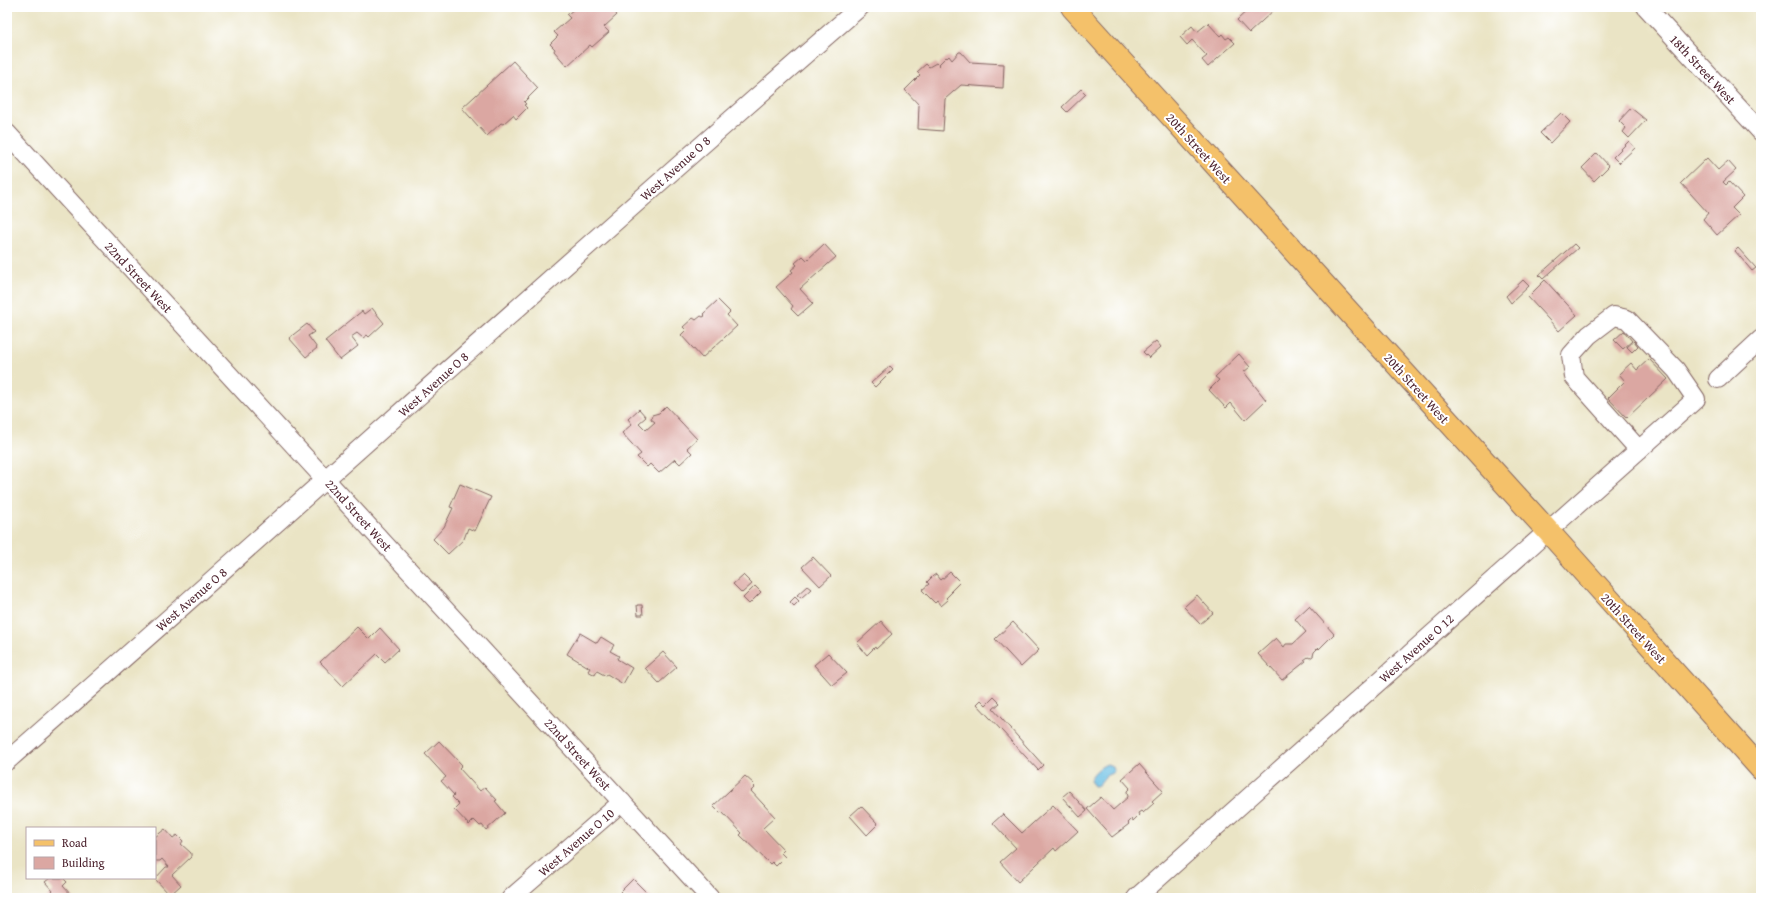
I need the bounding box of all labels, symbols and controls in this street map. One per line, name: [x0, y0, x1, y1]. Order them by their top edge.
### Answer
street label: 18th Street West: [1665, 30, 1740, 109]
street label: 20th Street West: [1162, 109, 1236, 188]
street label: West Avenue O 8: [636, 132, 715, 205]
street label: 22nd Street West: [100, 237, 177, 318]
street label: West Avenue O 8: [394, 348, 473, 421]
street label: 20th Street West: [1380, 349, 1454, 428]
street label: 22nd Street West: [321, 475, 397, 556]
street label: West Avenue O 8: [151, 563, 231, 636]
street label: 20th Street West: [1597, 589, 1671, 668]
street label: West Avenue O 12: [1375, 609, 1458, 687]
street label: 22nd Street West: [540, 714, 616, 795]
street label: West Avenue O 10: [534, 804, 619, 881]
legend: [26, 827, 156, 879]
text: Road: [62, 834, 88, 851]
text: Building: [62, 854, 105, 871]

